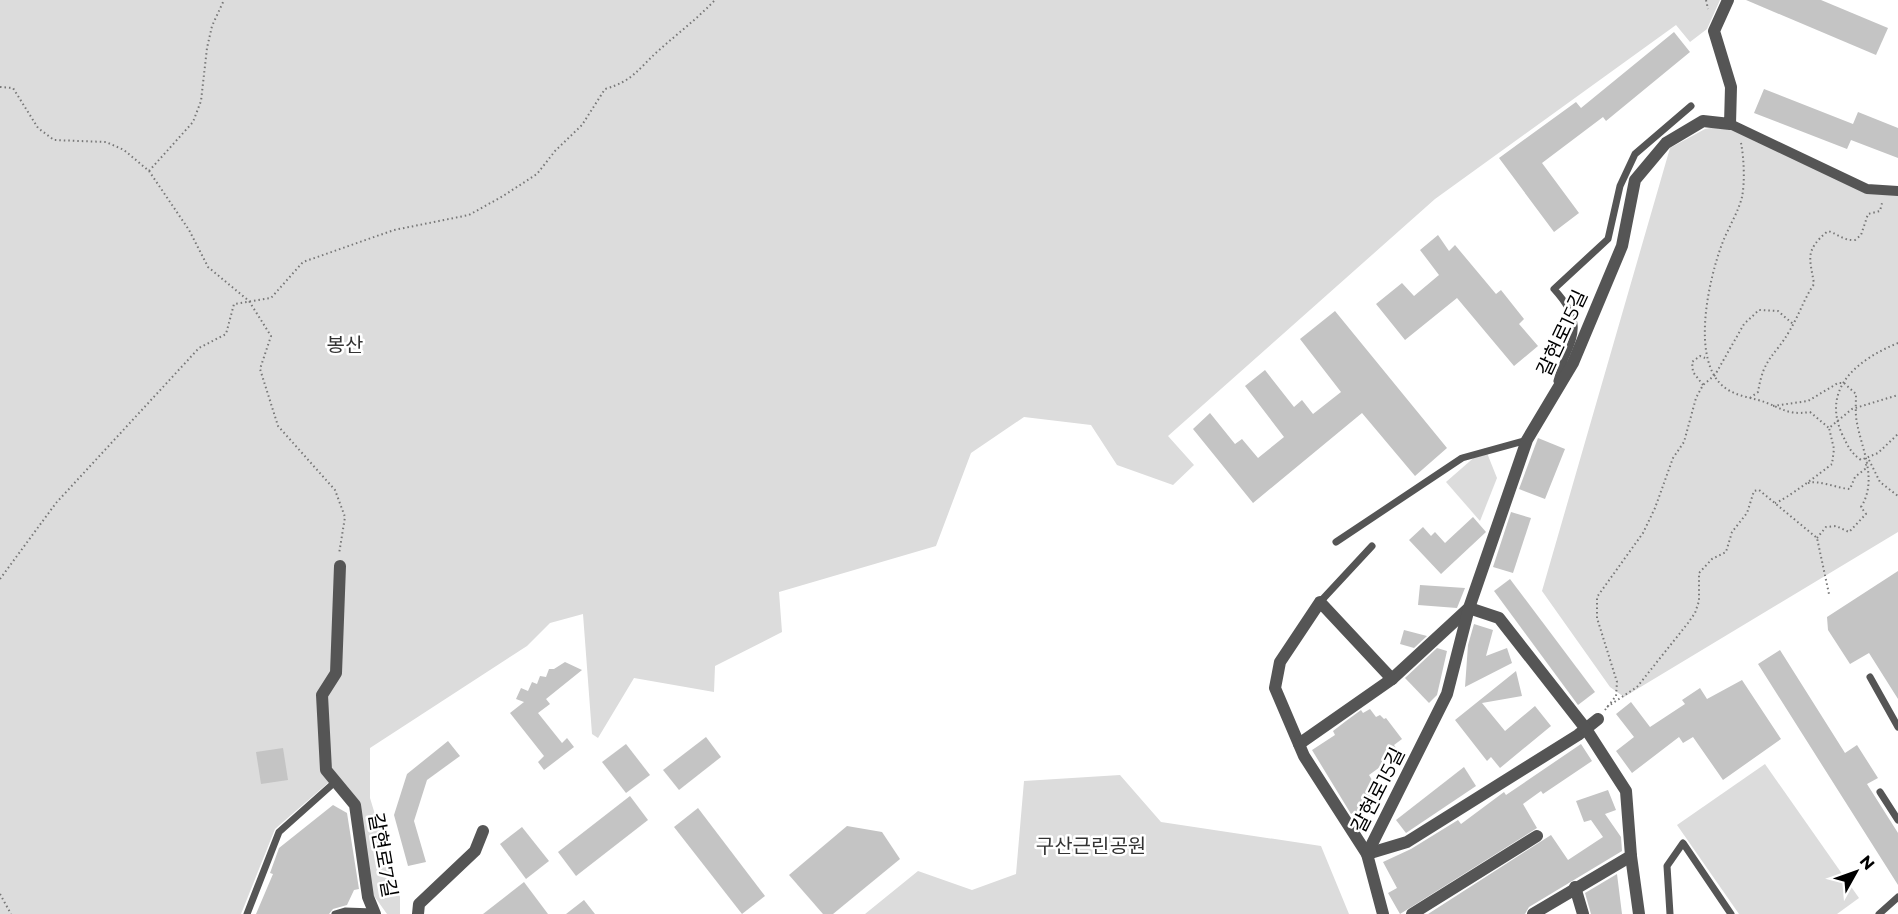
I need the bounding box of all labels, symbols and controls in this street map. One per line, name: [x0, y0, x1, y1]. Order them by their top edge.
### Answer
street label: 갈현로15길: [1532, 286, 1592, 380]
park label: 봉산: [327, 333, 363, 357]
street label: 갈현로15길: [1346, 744, 1410, 836]
street label: 갈현로7길: [364, 811, 402, 899]
park label: 구산근린공원: [1036, 834, 1146, 858]
north arrow: [1826, 842, 1886, 902]
text: N: [1856, 852, 1879, 874]

